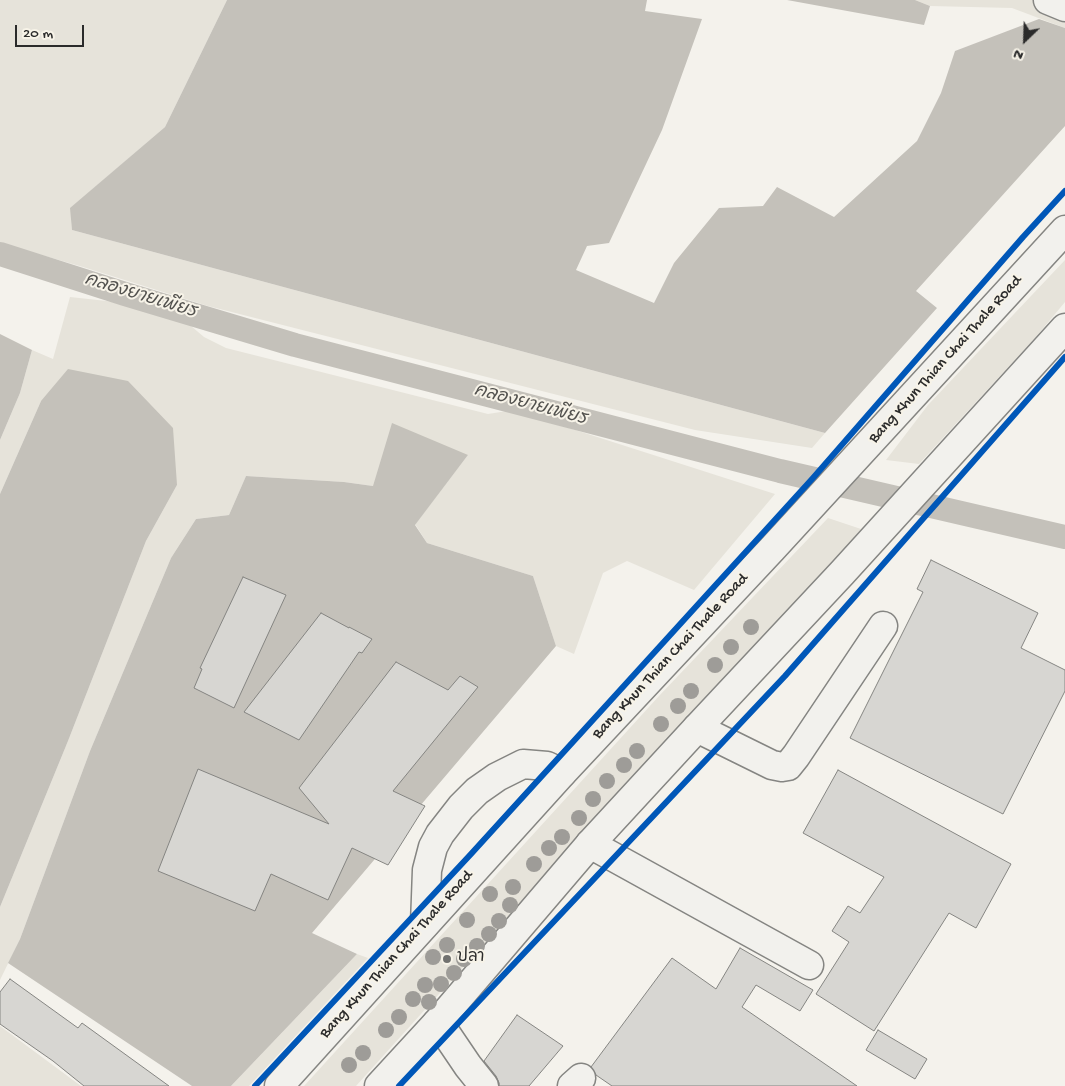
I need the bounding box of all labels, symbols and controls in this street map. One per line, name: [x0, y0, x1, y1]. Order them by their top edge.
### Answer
scale bar: [18, 15, 86, 47]
north arrow: [1000, 15, 1050, 65]
text: 20 m: [23, 25, 53, 43]
text: N: [1011, 45, 1026, 64]
water label: คลองยายเพียร: [82, 270, 198, 324]
street label: Bang Khun Thian Chai Thale Road: [865, 272, 1027, 448]
water label: คลองยายเพียร: [471, 381, 589, 431]
street label: Bang Khun Thian Chai Thale Road: [589, 570, 753, 744]
street label: Bang Khun Thian Chai Thale Road: [316, 867, 478, 1043]
place label: ปลา: [457, 949, 485, 969]
marker: ปลา: [441, 953, 453, 965]

